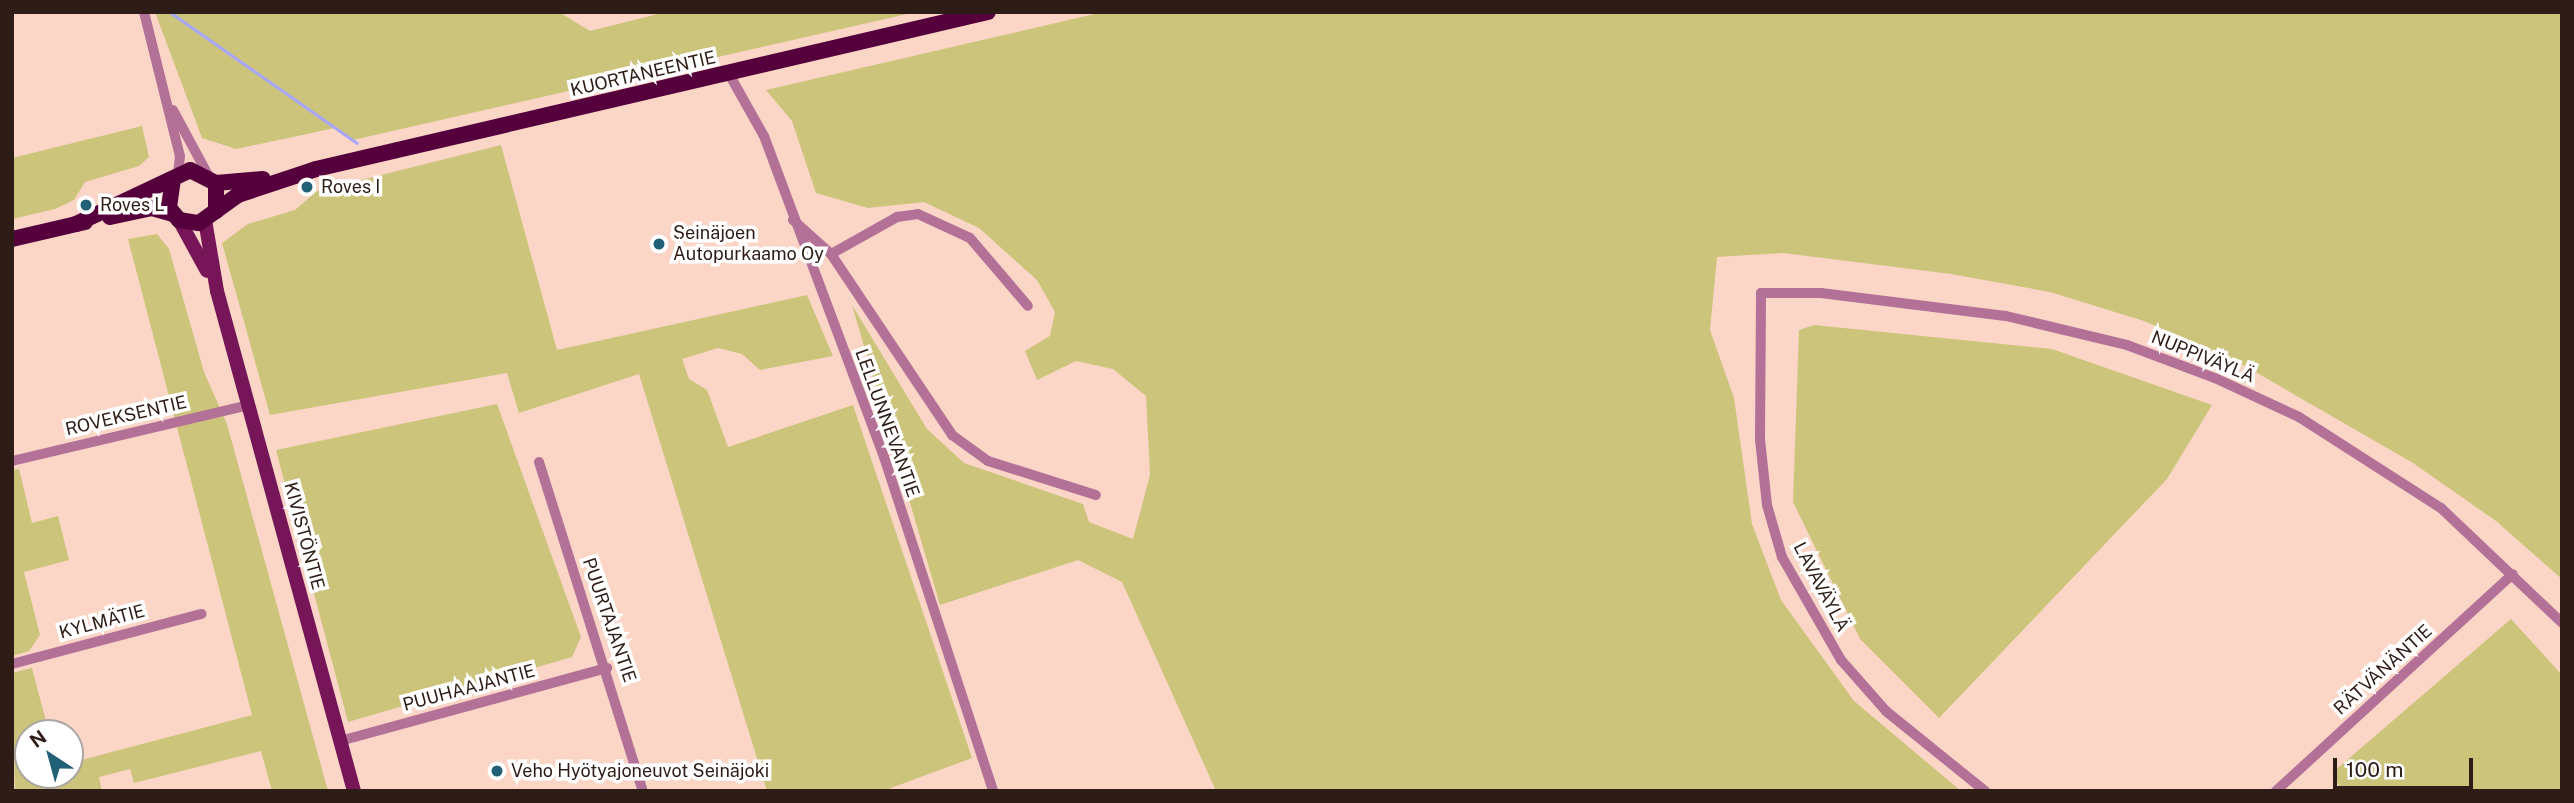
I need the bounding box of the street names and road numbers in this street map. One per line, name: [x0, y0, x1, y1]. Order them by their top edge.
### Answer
street label: KUORTANEENTIE: [568, 47, 718, 101]
street label: NUPPIVÄYLÄ: [2148, 326, 2258, 388]
street label: LELLUNNEVANTIE: [850, 346, 924, 500]
street label: ROVEKSENTIE: [63, 392, 189, 440]
street label: KIVISTÖNTIE: [279, 480, 329, 592]
street label: LAVAVÄYLÄ: [1788, 539, 1854, 635]
street label: PUURTAJANTIE: [578, 555, 640, 685]
street label: KYLMÄTIE: [57, 600, 147, 644]
street label: RÄTVÄNÄNTIE: [2330, 620, 2436, 720]
street label: PUUHAAJANTIE: [401, 660, 537, 716]

